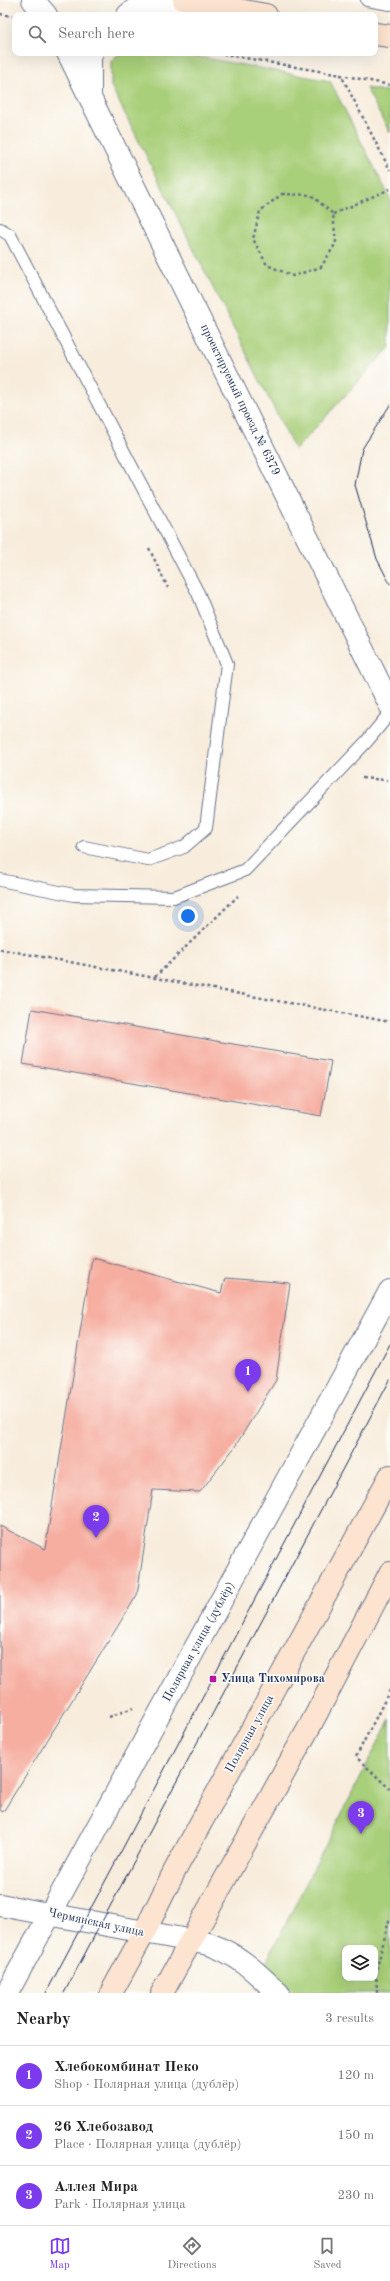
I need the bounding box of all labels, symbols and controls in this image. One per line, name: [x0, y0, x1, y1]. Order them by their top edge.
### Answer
search box: [12, 12, 378, 56]
icon: search: [26, 23, 48, 45]
text: Search here: [58, 27, 135, 42]
street label: проектируемый проезд № 6379: [198, 322, 282, 478]
your location: [178, 906, 198, 926]
pin: 1: [235, 1359, 261, 1392]
pin: 2: [83, 1505, 109, 1538]
street label: Полярная улица (дублёр): [160, 1580, 237, 1704]
place label: Улица Тихомирова: [221, 1673, 325, 1685]
marker: Улица Тихомирова: [208, 1674, 218, 1684]
street label: Полярная улица: [224, 1693, 276, 1775]
pin: 3: [348, 1801, 374, 1834]
street label: Чермянская улица: [47, 1907, 145, 1939]
map controls: [342, 1945, 378, 1981]
button: layers: [342, 1945, 378, 1981]
text: Nearby: [16, 2011, 71, 2028]
text: 3 results: [325, 2012, 374, 2025]
text: Хлебокомбинат Пеко: [54, 2060, 199, 2075]
text: 1: [25, 2069, 33, 2082]
text: 120 m: [337, 2069, 374, 2082]
text: Shop · Полярная улица (дублёр): [54, 2078, 239, 2091]
text: 26 Хлебозавод: [54, 2120, 153, 2135]
text: 2: [25, 2129, 33, 2142]
text: 150 m: [337, 2129, 374, 2142]
text: Place · Полярная улица (дублёр): [54, 2138, 242, 2151]
text: Аллея Мира: [54, 2180, 138, 2195]
text: 3: [25, 2189, 33, 2202]
text: 230 m: [337, 2189, 374, 2202]
text: Park · Полярная улица: [54, 2198, 186, 2211]
tab: Map: [49, 2235, 71, 2273]
tab: Directions: [168, 2235, 216, 2273]
tab: Saved: [313, 2235, 341, 2273]

